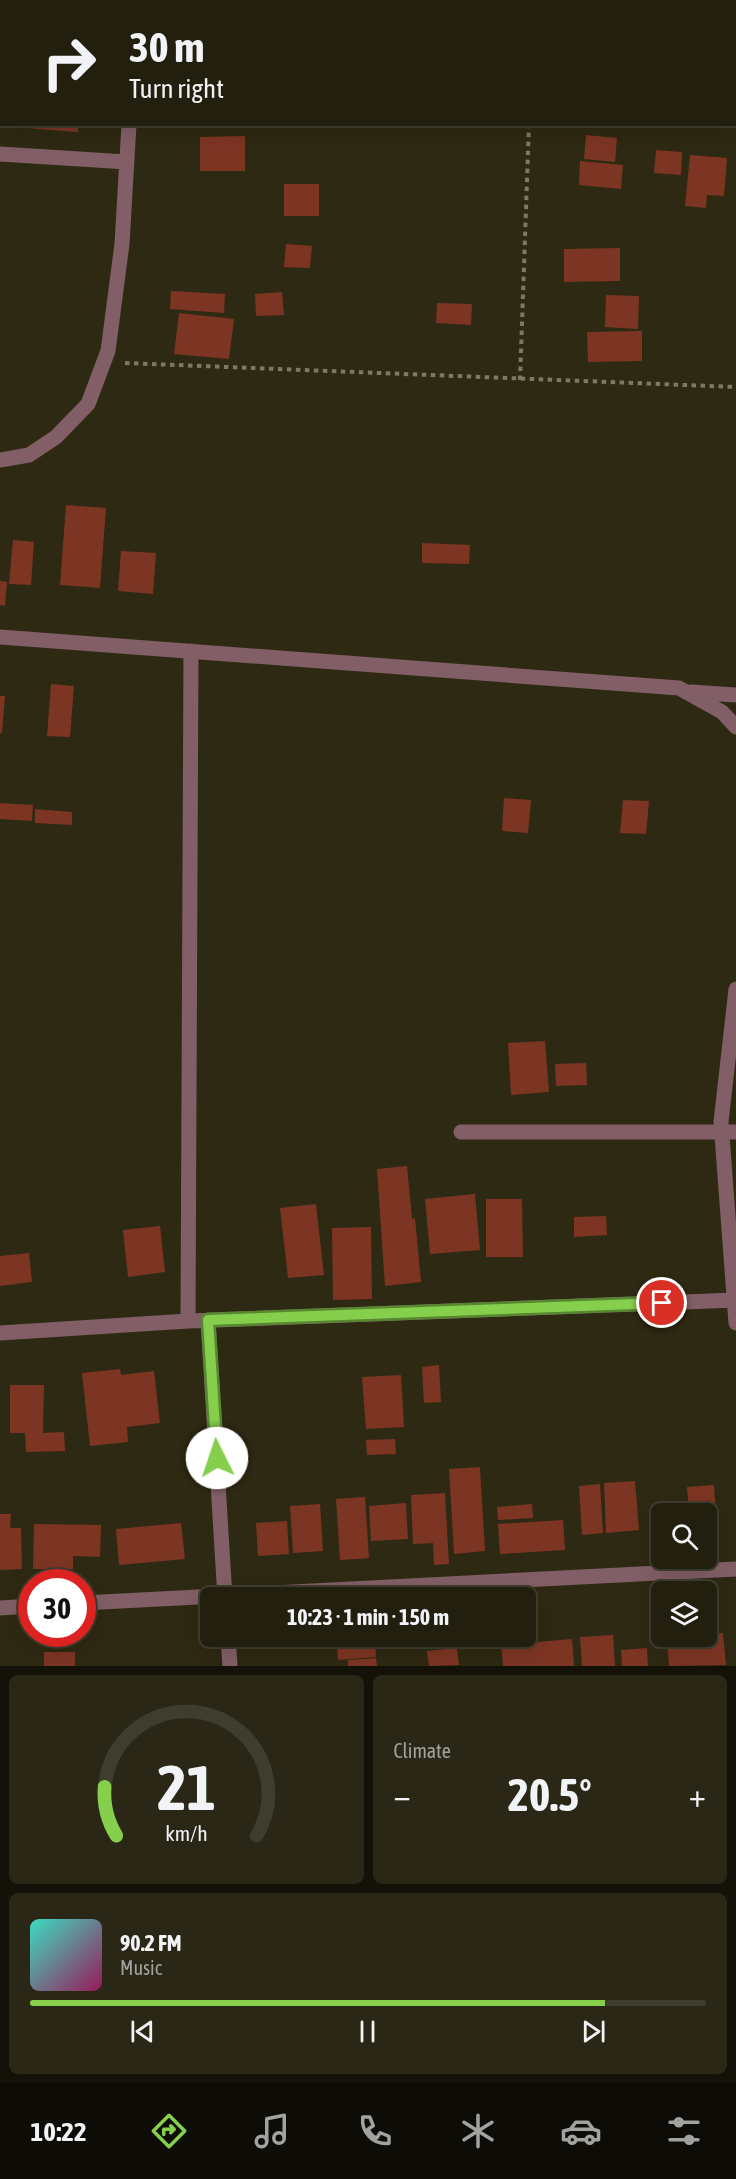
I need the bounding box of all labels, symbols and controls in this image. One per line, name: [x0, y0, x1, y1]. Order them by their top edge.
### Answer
text: 30 m: [129, 23, 204, 71]
icon: right: [30, 24, 108, 102]
text: Turn right: [129, 73, 224, 104]
pin: [636, 1277, 687, 1328]
icon: arrive: [645, 1286, 678, 1319]
position arrow: [185, 1426, 249, 1490]
map controls: [651, 1503, 717, 1647]
button: search: [651, 1503, 717, 1569]
speed limit sign: 30: [18, 1569, 96, 1647]
button: layers: [651, 1581, 717, 1647]
text: 10:23 · 1 min · 150 m: [287, 1604, 449, 1630]
text: Climate: [394, 1739, 451, 1762]
text: 21: [157, 1752, 216, 1823]
text: 20.5°: [508, 1769, 592, 1821]
text: −: [394, 1776, 411, 1814]
text: +: [689, 1776, 706, 1814]
text: km/h: [165, 1822, 208, 1847]
text: 90.2 FM: [120, 1930, 182, 1956]
text: Music: [120, 1956, 162, 1979]
icon: previous: [126, 2015, 159, 2048]
icon: pause: [351, 2015, 384, 2048]
icon: next: [577, 2015, 610, 2048]
icon: directions: [148, 2110, 190, 2152]
icon: music: [251, 2110, 293, 2152]
icon: phone: [354, 2110, 396, 2152]
icon: climate: [457, 2110, 499, 2152]
icon: car: [560, 2110, 602, 2152]
icon: filters: [663, 2110, 705, 2152]
text: 10:22: [31, 2116, 87, 2147]

